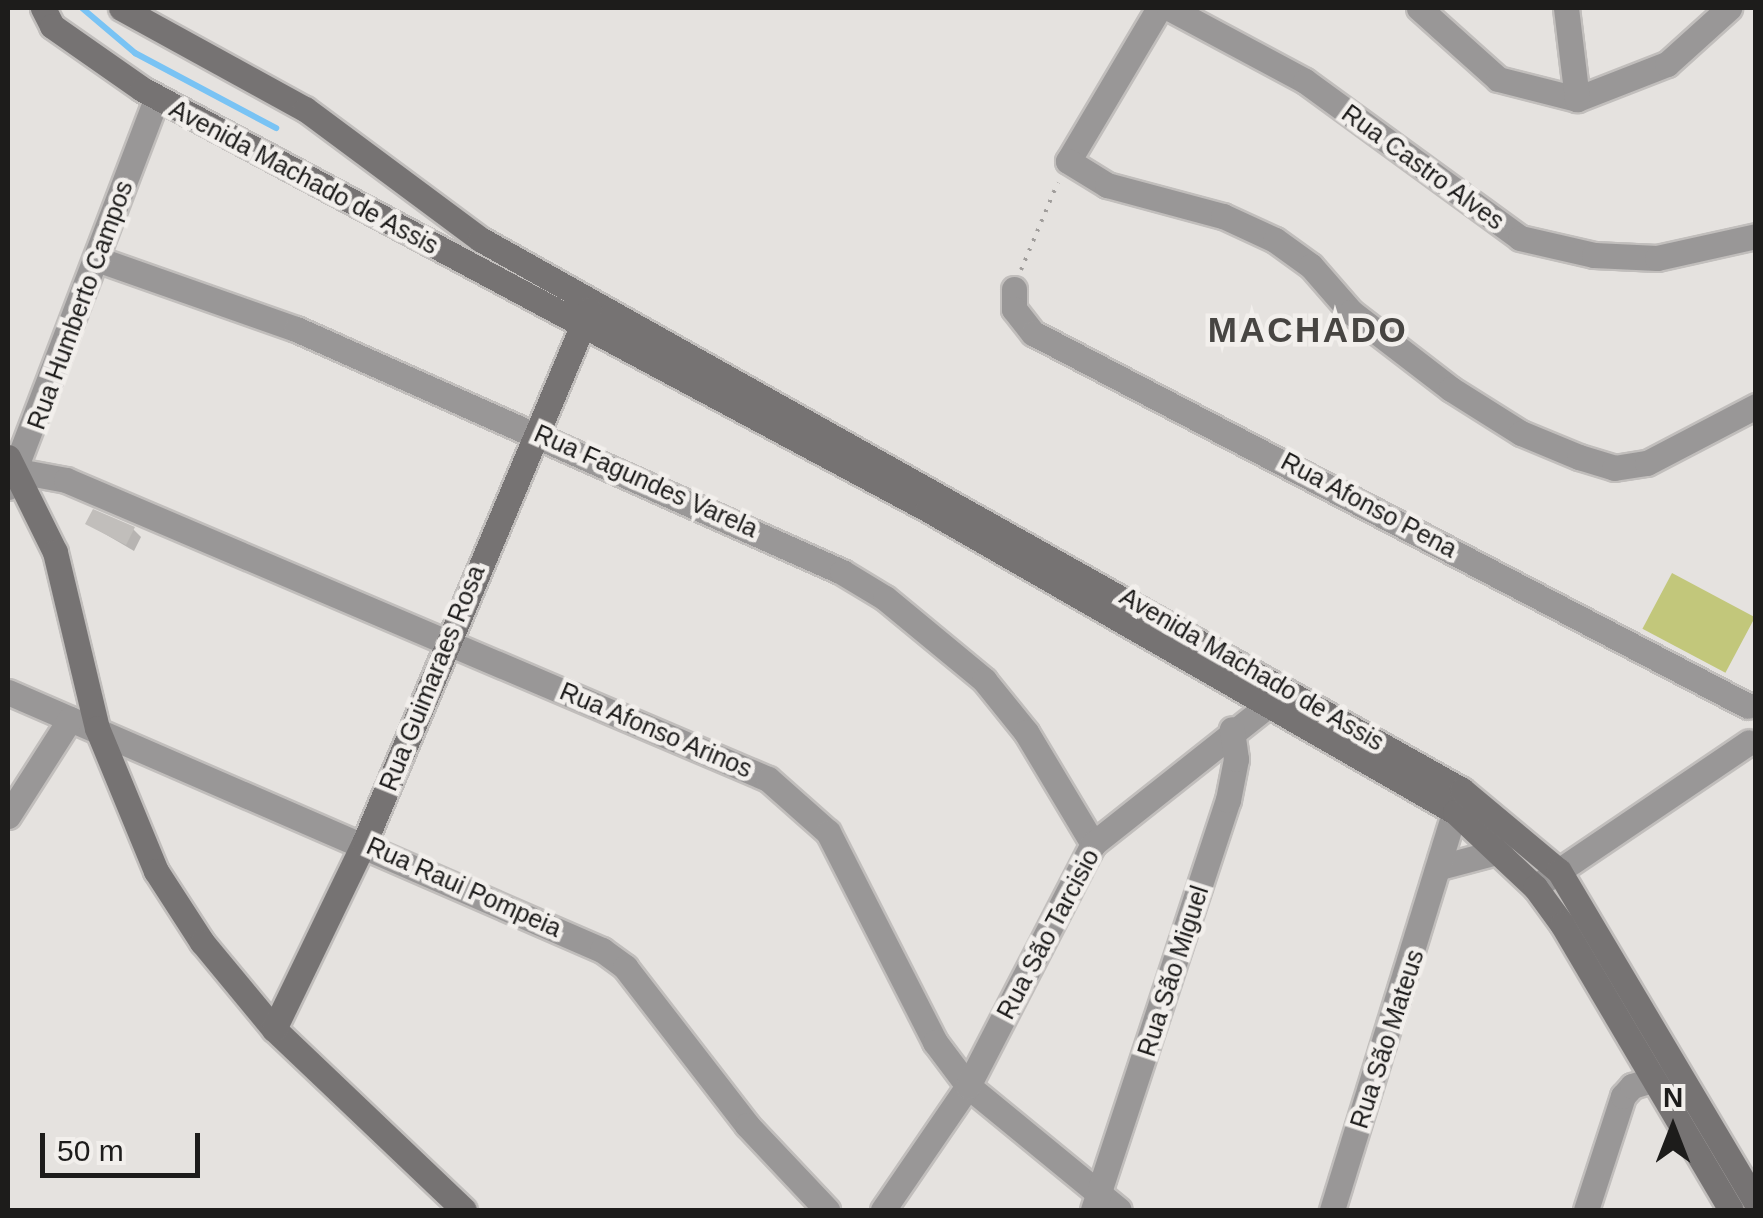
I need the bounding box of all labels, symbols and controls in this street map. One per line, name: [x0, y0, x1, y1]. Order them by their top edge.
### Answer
street label: Avenida Machado de Assis: [164, 93, 444, 261]
street label: Rua Castro Alves: [1335, 98, 1511, 236]
street label: Rua Humberto Campos: [21, 176, 139, 434]
district label: MACHADO: [1208, 309, 1408, 351]
street label: Rua Fagundes Varela: [530, 418, 762, 544]
street label: Rua Afonso Pena: [1275, 446, 1463, 564]
street label: Rua Guimaraes Rosa: [373, 561, 491, 795]
street label: Avenida Machado de Assis: [1114, 581, 1390, 757]
street label: Rua Afonso Arinos: [554, 675, 758, 785]
street label: Rua Raui Pompeia: [362, 831, 566, 943]
street label: Rua São Tarcisio: [990, 844, 1106, 1024]
street label: Rua São Miguel: [1131, 882, 1215, 1060]
street label: Rua São Mateus: [1344, 946, 1430, 1132]
north arrow: [1623, 1078, 1723, 1178]
text: N: [1663, 1082, 1683, 1113]
scale bar: [45, 1113, 205, 1175]
text: 50 m: [57, 1134, 124, 1167]

